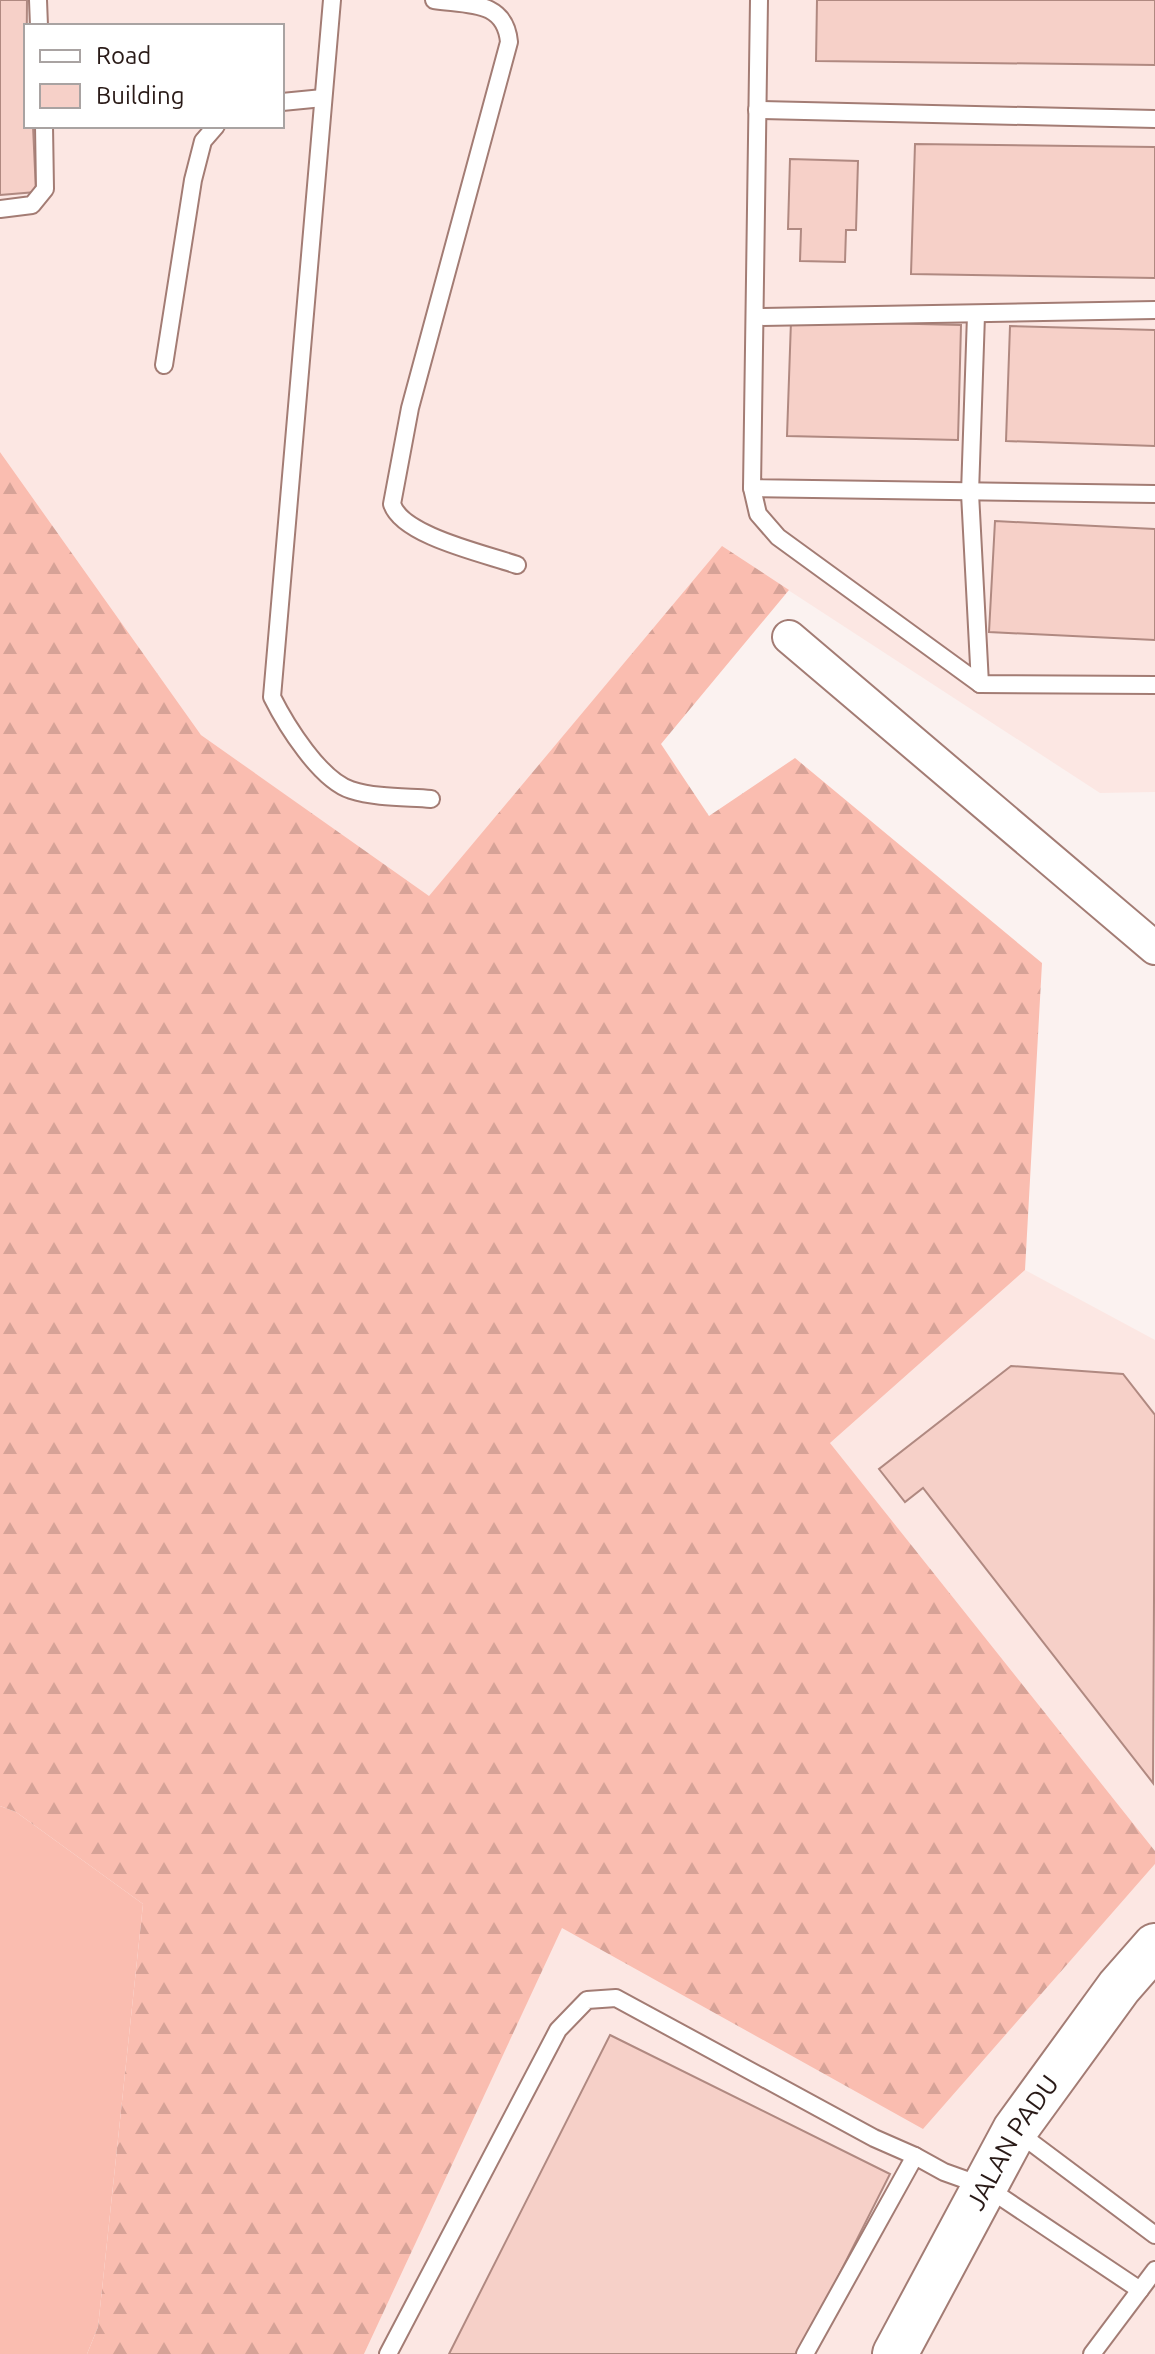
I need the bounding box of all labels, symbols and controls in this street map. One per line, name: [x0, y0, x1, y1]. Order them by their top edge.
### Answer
legend: [24, 24, 284, 128]
text: Road: [96, 42, 151, 69]
text: Building: [96, 82, 184, 109]
street label: JALAN PADU: [960, 2069, 1064, 2215]

